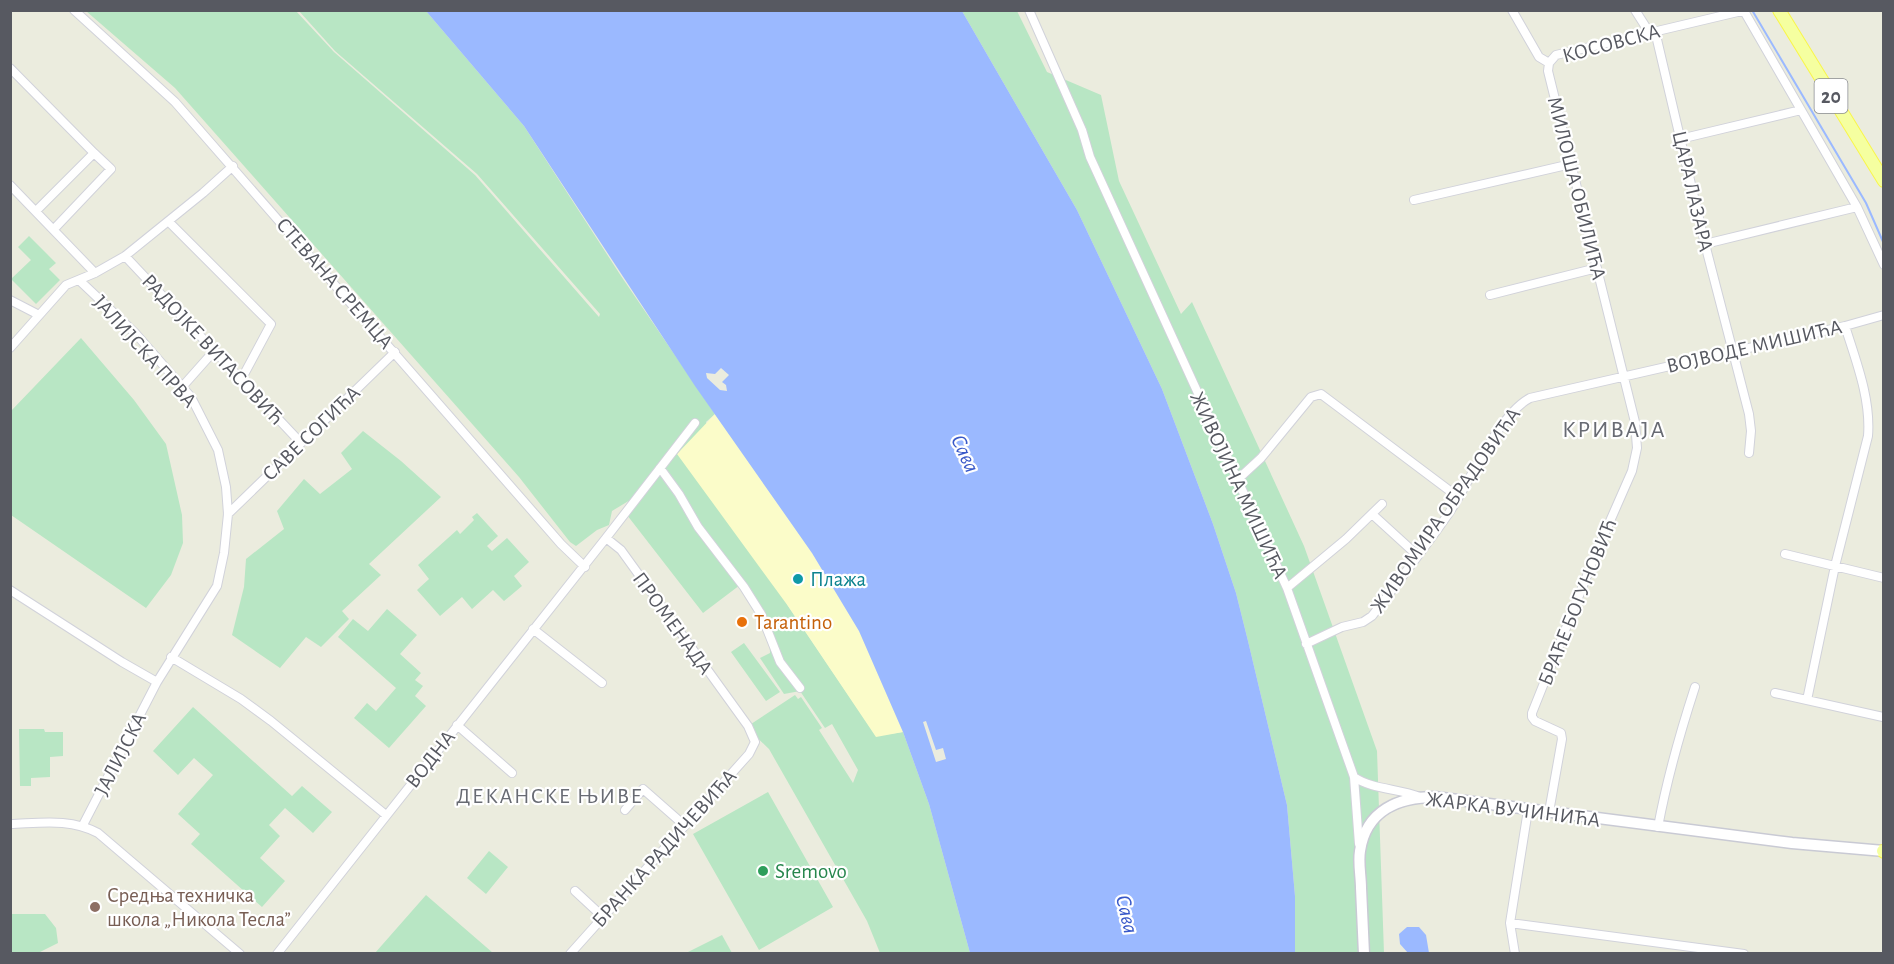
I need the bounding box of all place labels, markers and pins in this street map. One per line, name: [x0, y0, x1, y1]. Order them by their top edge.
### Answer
place label: Плажа: [810, 569, 866, 590]
marker: Плажа: [791, 572, 805, 586]
place label: Tarantino: [754, 612, 832, 633]
marker: Tarantino: [735, 615, 749, 629]
place label: Sremovo: [775, 861, 847, 882]
marker: Sremovo: [756, 864, 770, 878]
place label: Средња техничка школа „Никола Тесла”: [107, 885, 291, 930]
marker: Средња техничка школа „Никола Тесла”: [88, 900, 102, 914]

